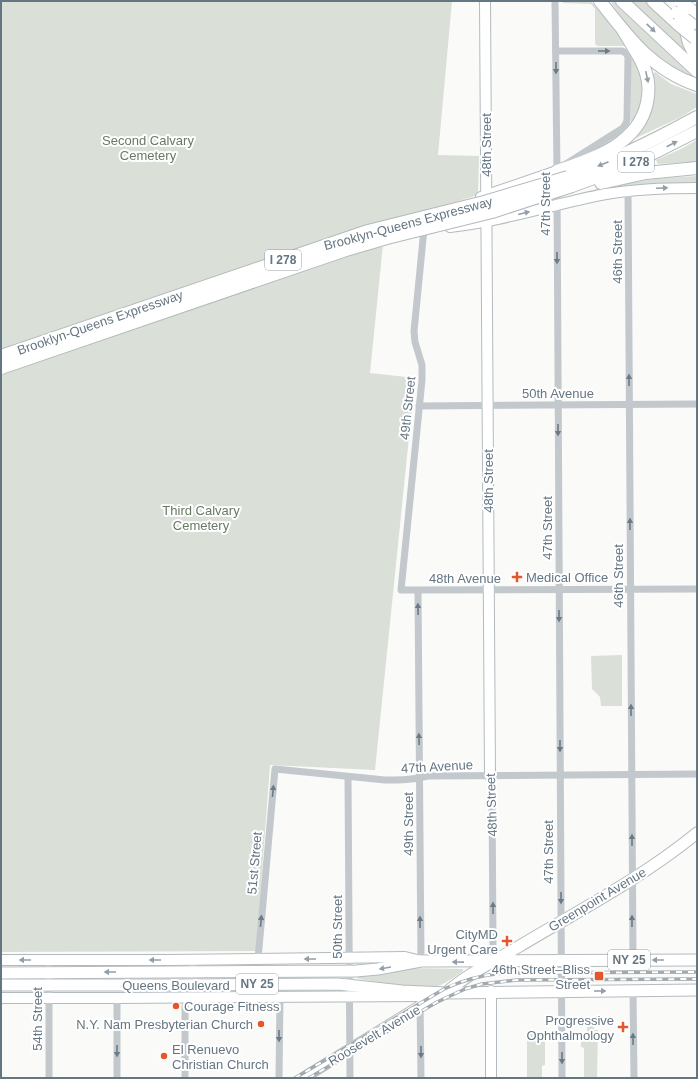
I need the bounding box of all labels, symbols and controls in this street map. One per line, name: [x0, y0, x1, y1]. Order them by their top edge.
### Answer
one-way arrow: [646, 23, 655, 32]
one-way arrow: [598, 48, 611, 54]
one-way arrow: [553, 62, 559, 75]
one-way arrow: [644, 70, 650, 83]
street label: 48th Street: [479, 113, 494, 177]
park label: Second Calvary Cemetery: [102, 133, 194, 163]
one-way arrow: [667, 141, 678, 148]
road number: I 278: [618, 152, 654, 172]
one-way arrow: [596, 161, 608, 167]
street label: 47th Street: [538, 172, 553, 236]
one-way arrow: [656, 185, 668, 192]
street label: Brooklyn-Queens Expressway: [322, 194, 495, 253]
one-way arrow: [518, 209, 530, 215]
street label: 46th Street: [610, 220, 625, 284]
road number: I 278: [265, 250, 301, 270]
one-way arrow: [554, 252, 560, 265]
street label: Brooklyn-Queens Expressway: [15, 287, 185, 358]
one-way arrow: [626, 373, 632, 386]
street label: 49th Street: [397, 375, 418, 440]
street label: 50th Avenue: [522, 386, 594, 401]
one-way arrow: [555, 424, 561, 437]
street label: 48th Street: [481, 449, 496, 513]
street label: 47th Street: [540, 496, 555, 560]
park label: Third Calvary Cemetery: [162, 503, 240, 533]
one-way arrow: [627, 517, 633, 530]
street label: 46th Street: [611, 544, 626, 608]
place label: Medical Office: [526, 570, 608, 585]
street label: 48th Avenue: [429, 571, 501, 586]
marker: Medical Office: [511, 571, 523, 583]
one-way arrow: [415, 602, 421, 615]
one-way arrow: [556, 610, 562, 623]
one-way arrow: [628, 703, 634, 716]
one-way arrow: [416, 733, 423, 745]
one-way arrow: [557, 740, 563, 753]
street label: 47th Avenue: [401, 757, 473, 776]
street label: 48th Street: [483, 773, 500, 837]
one-way arrow: [269, 785, 276, 797]
street label: 49th Street: [401, 792, 416, 856]
street label: 47th Street: [541, 820, 556, 884]
street label: 51st Street: [244, 831, 265, 895]
one-way arrow: [629, 833, 635, 846]
street label: Greenpoint Avenue: [546, 864, 649, 934]
one-way arrow: [558, 892, 564, 905]
street label: 50th Street: [330, 895, 345, 959]
one-way arrow: [490, 901, 496, 914]
one-way arrow: [629, 914, 635, 927]
one-way arrow: [258, 915, 264, 927]
one-way arrow: [417, 915, 423, 928]
place label: CityMD Urgent Care: [427, 927, 498, 957]
marker: CityMD Urgent Care: [501, 935, 513, 947]
road number: NY 25: [608, 950, 650, 970]
one-way arrow: [303, 956, 316, 962]
one-way arrow: [18, 957, 31, 963]
one-way arrow: [148, 957, 161, 963]
one-way arrow: [651, 957, 664, 963]
one-way arrow: [452, 958, 464, 965]
place label: 46th Street–Bliss Street: [492, 962, 590, 992]
one-way arrow: [379, 965, 391, 971]
one-way arrow: [103, 969, 116, 975]
marker: 46th Street–Bliss Street: [593, 970, 605, 982]
road number: NY 25: [236, 974, 278, 994]
street label: Queens Boulevard: [122, 978, 230, 993]
street label: 54th Street: [30, 987, 45, 1051]
one-way arrow: [594, 988, 607, 994]
place label: Courage Fitness: [184, 999, 280, 1014]
marker: Courage Fitness: [171, 1001, 181, 1011]
street label: Roosevelt Avenue: [326, 1002, 423, 1069]
place label: Progressive Ophthalmology: [527, 1013, 614, 1043]
place label: N.Y. Nam Presbyterian Church: [76, 1017, 253, 1032]
marker: N.Y. Nam Presbyterian Church: [256, 1019, 266, 1029]
marker: Progressive Ophthalmology: [617, 1021, 629, 1033]
one-way arrow: [276, 1030, 282, 1043]
one-way arrow: [630, 1032, 636, 1045]
place label: El Renuevo Christian Church: [172, 1042, 269, 1072]
one-way arrow: [114, 1045, 120, 1058]
one-way arrow: [418, 1046, 424, 1059]
marker: El Renuevo Christian Church: [159, 1051, 169, 1061]
one-way arrow: [559, 1052, 565, 1065]

